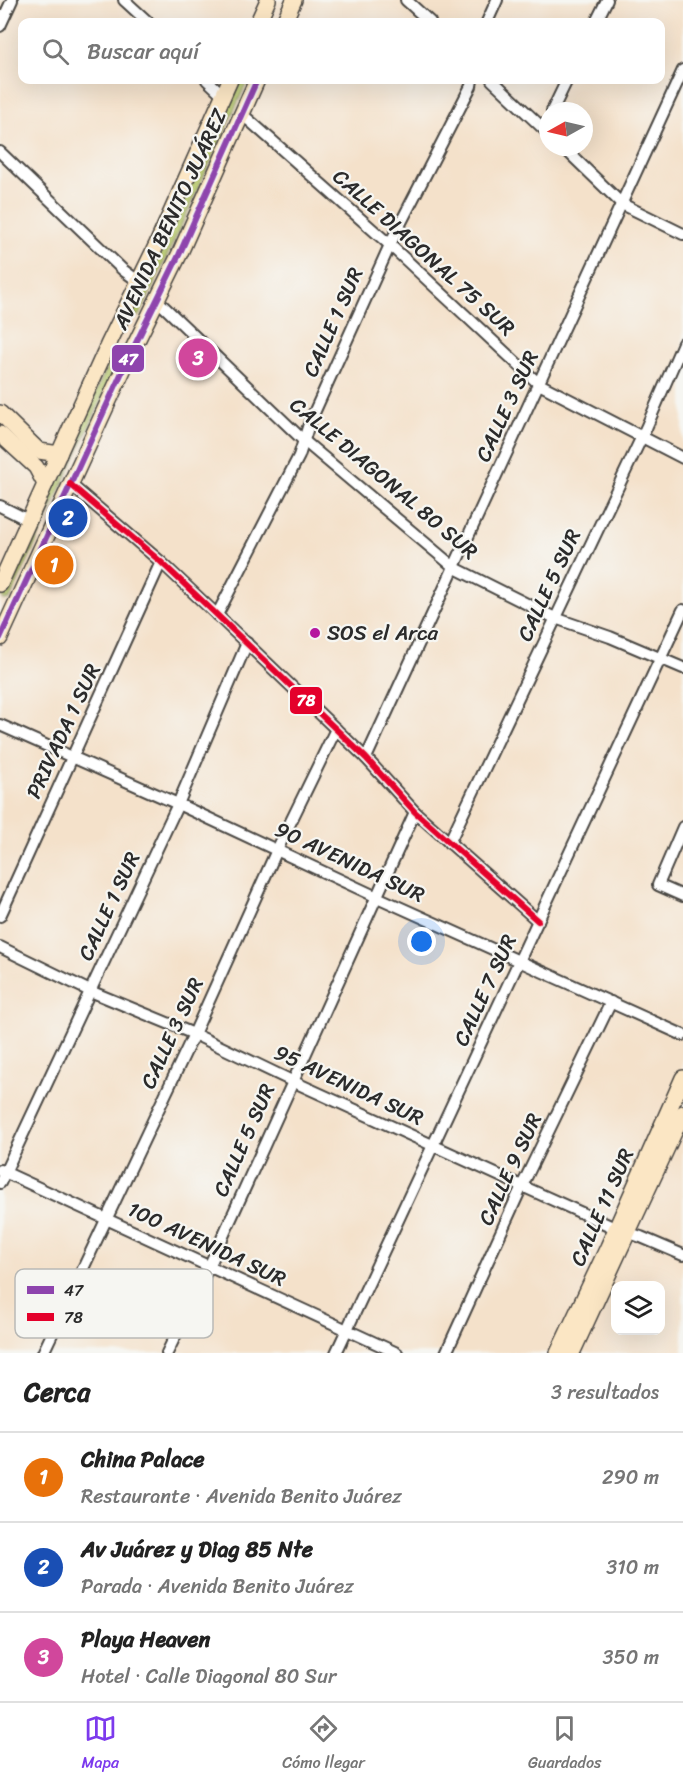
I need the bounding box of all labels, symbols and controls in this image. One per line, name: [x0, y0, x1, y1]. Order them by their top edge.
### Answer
search box: [18, 18, 665, 84]
text: Buscar aquí: [87, 32, 199, 71]
icon: search: [39, 35, 72, 68]
street label: AVENIDA BENITO JUÁREZ: [102, 102, 238, 337]
north arrow: [539, 102, 593, 156]
street label: CALLE DIAGONAL 75 SUR: [323, 159, 525, 345]
street label: CALLE 1 SUR: [292, 261, 374, 383]
pin: 3: [178, 336, 218, 380]
line badge: 47: [111, 344, 145, 373]
street label: CALLE 3 SUR: [464, 344, 550, 468]
text: 47: [117, 345, 139, 374]
street label: CALLE DIAGONAL 80 SUR: [281, 387, 487, 569]
pin: 2: [48, 496, 88, 540]
street label: CALLE 5 SUR: [506, 522, 592, 648]
pin: 1: [34, 542, 74, 588]
place label: SOS el Arca: [327, 614, 438, 652]
marker: SOS el Arca: [308, 626, 322, 640]
street label: PRIVADA 1 SUR: [15, 657, 111, 805]
line badge: 78: [289, 686, 323, 715]
text: 78: [297, 686, 316, 715]
street label: 90 AVENIDA SUR: [268, 810, 432, 914]
street label: CALLE 1 SUR: [67, 845, 151, 967]
your location: [407, 927, 436, 956]
street label: CALLE 7 SUR: [442, 927, 528, 1052]
street label: CALLE 3 SUR: [129, 971, 215, 1095]
street label: 95 AVENIDA SUR: [268, 1034, 431, 1137]
street label: CALLE 5 SUR: [202, 1077, 286, 1203]
street label: CALLE 9 SUR: [467, 1106, 553, 1232]
street label: CALLE 11 SUR: [559, 1141, 645, 1272]
street label: 100 AVENIDA SUR: [121, 1191, 293, 1298]
legend: [15, 1269, 213, 1338]
text: 47: [64, 1276, 84, 1305]
map controls: [611, 1281, 665, 1335]
button: layers: [611, 1281, 665, 1335]
text: 78: [64, 1303, 83, 1332]
text: Cerca: [24, 1369, 90, 1415]
text: 3 resultados: [551, 1375, 659, 1410]
text: China Palace: [81, 1440, 205, 1479]
text: 1: [39, 1460, 48, 1495]
text: 290 m: [602, 1460, 659, 1495]
text: Restaurante · Avenida Benito Juárez: [81, 1479, 402, 1514]
text: Av Juárez y Diag 85 Nte: [81, 1530, 313, 1569]
text: 2: [38, 1550, 49, 1585]
text: 310 m: [606, 1550, 659, 1585]
text: Parada · Avenida Benito Juárez: [81, 1569, 354, 1604]
text: Playa Heaven: [81, 1620, 210, 1659]
text: 3: [38, 1640, 49, 1675]
text: 350 m: [603, 1640, 659, 1675]
text: Hotel · Calle Diagonal 80 Sur: [81, 1659, 336, 1694]
tab: Mapa: [82, 1712, 119, 1777]
tab: Cómo llegar: [282, 1712, 365, 1777]
tab: Guardados: [528, 1712, 601, 1777]

